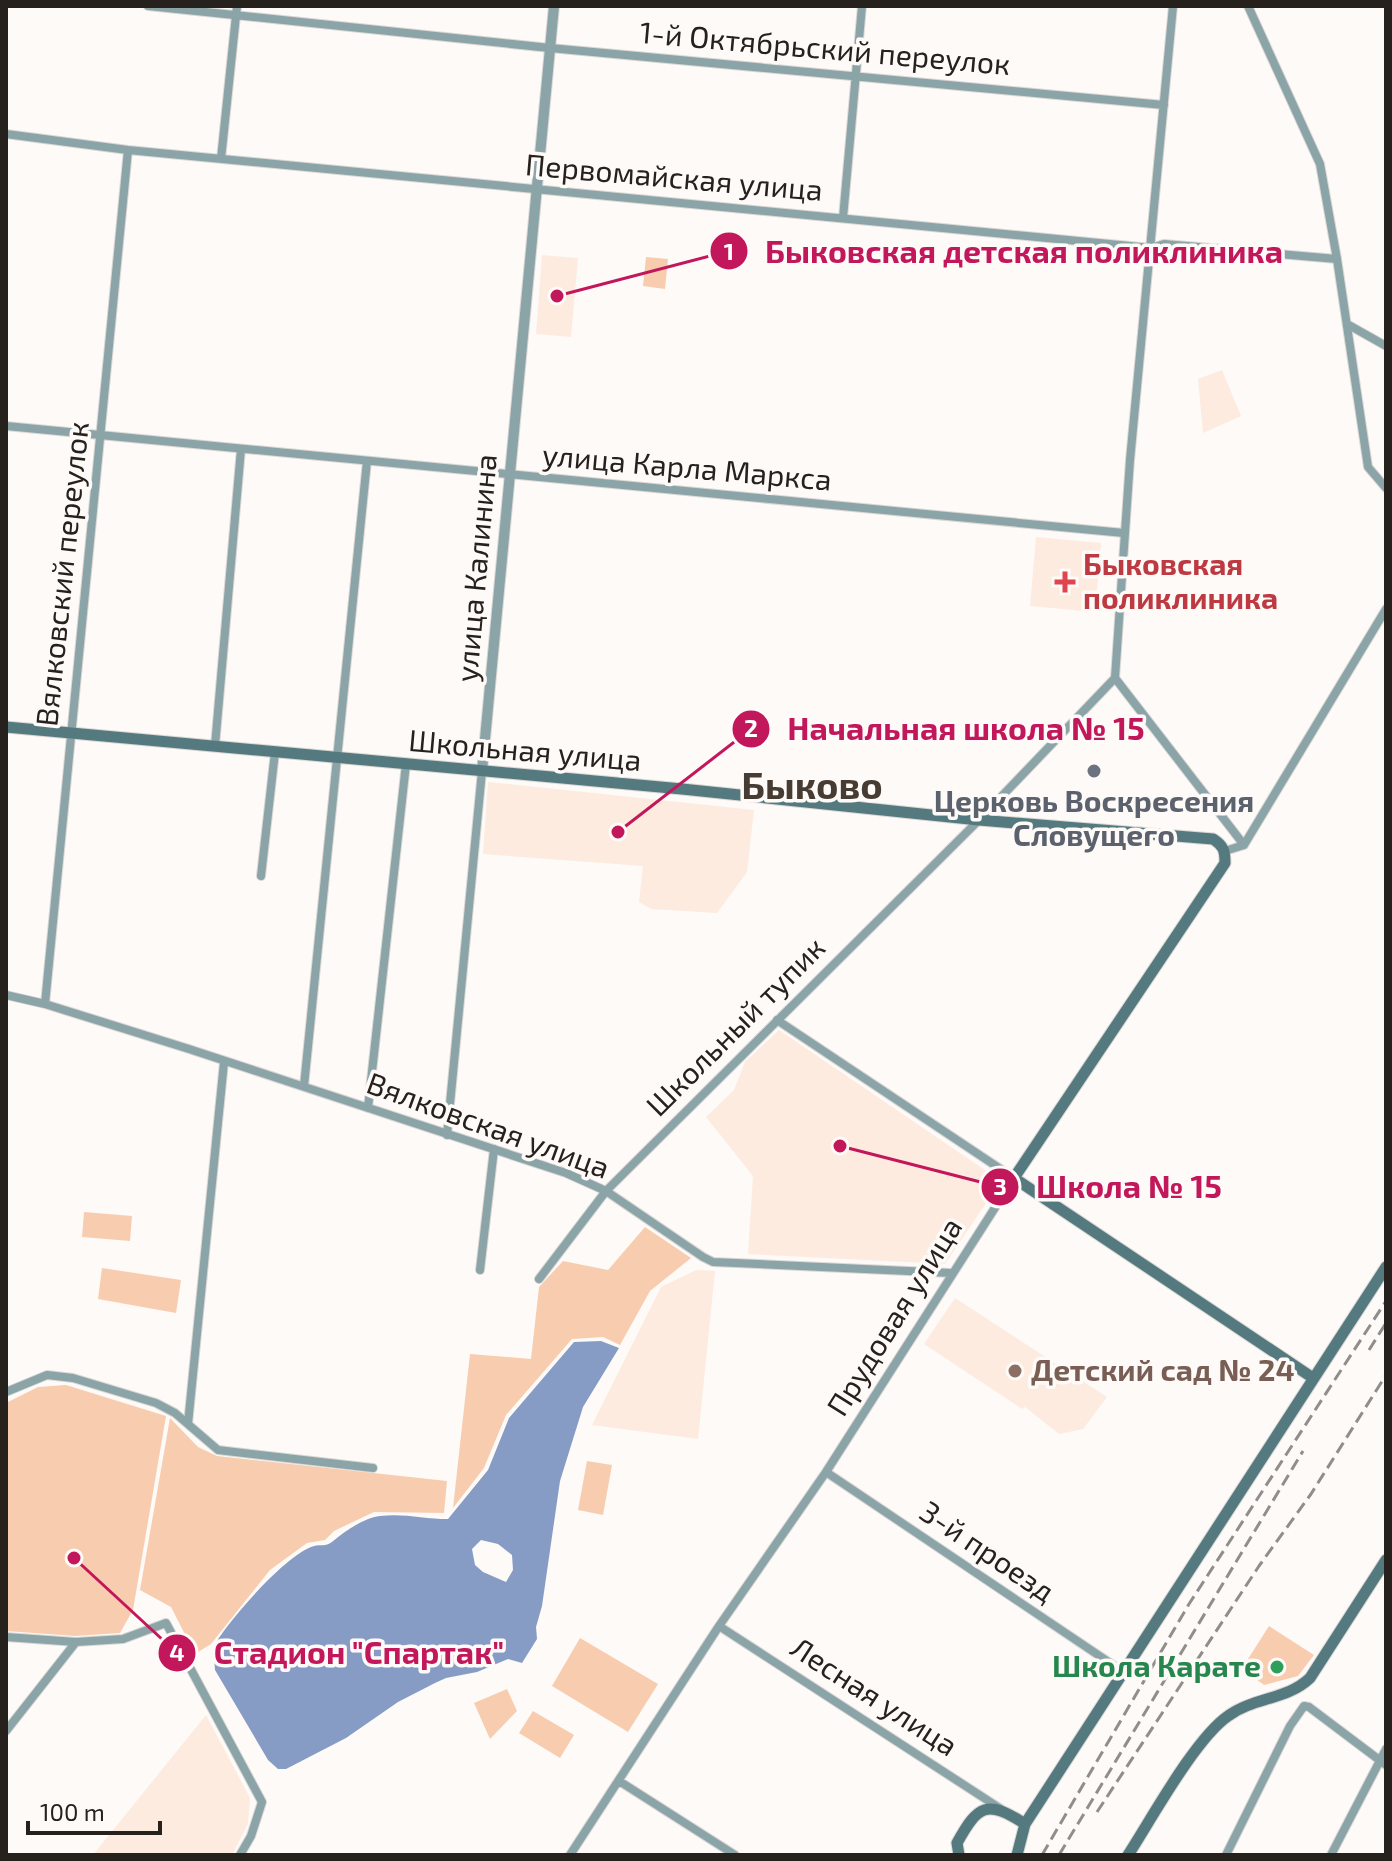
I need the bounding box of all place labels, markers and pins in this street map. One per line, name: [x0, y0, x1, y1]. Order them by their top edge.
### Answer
callout: Быковская детская поликлиника: [709, 223, 1299, 279]
place label: Быковская поликлиника: [1083, 545, 1278, 615]
marker: Быковская поликлиника: [1054, 571, 1076, 593]
callout: Начальная школа № 15: [731, 701, 1161, 757]
marker: Церковь Воскресения Словущего: [1085, 762, 1103, 780]
place label: Церковь Воскресения Словущего: [934, 782, 1254, 853]
callout: Школа № 15: [980, 1159, 1238, 1215]
place label: Детский сад № 24: [1031, 1351, 1295, 1387]
marker: Детский сад № 24: [1006, 1362, 1024, 1380]
callout: Стадион "Спартак": [157, 1625, 520, 1681]
place label: Школа Карате: [1052, 1647, 1261, 1683]
marker: Школа Карате: [1268, 1658, 1286, 1676]

